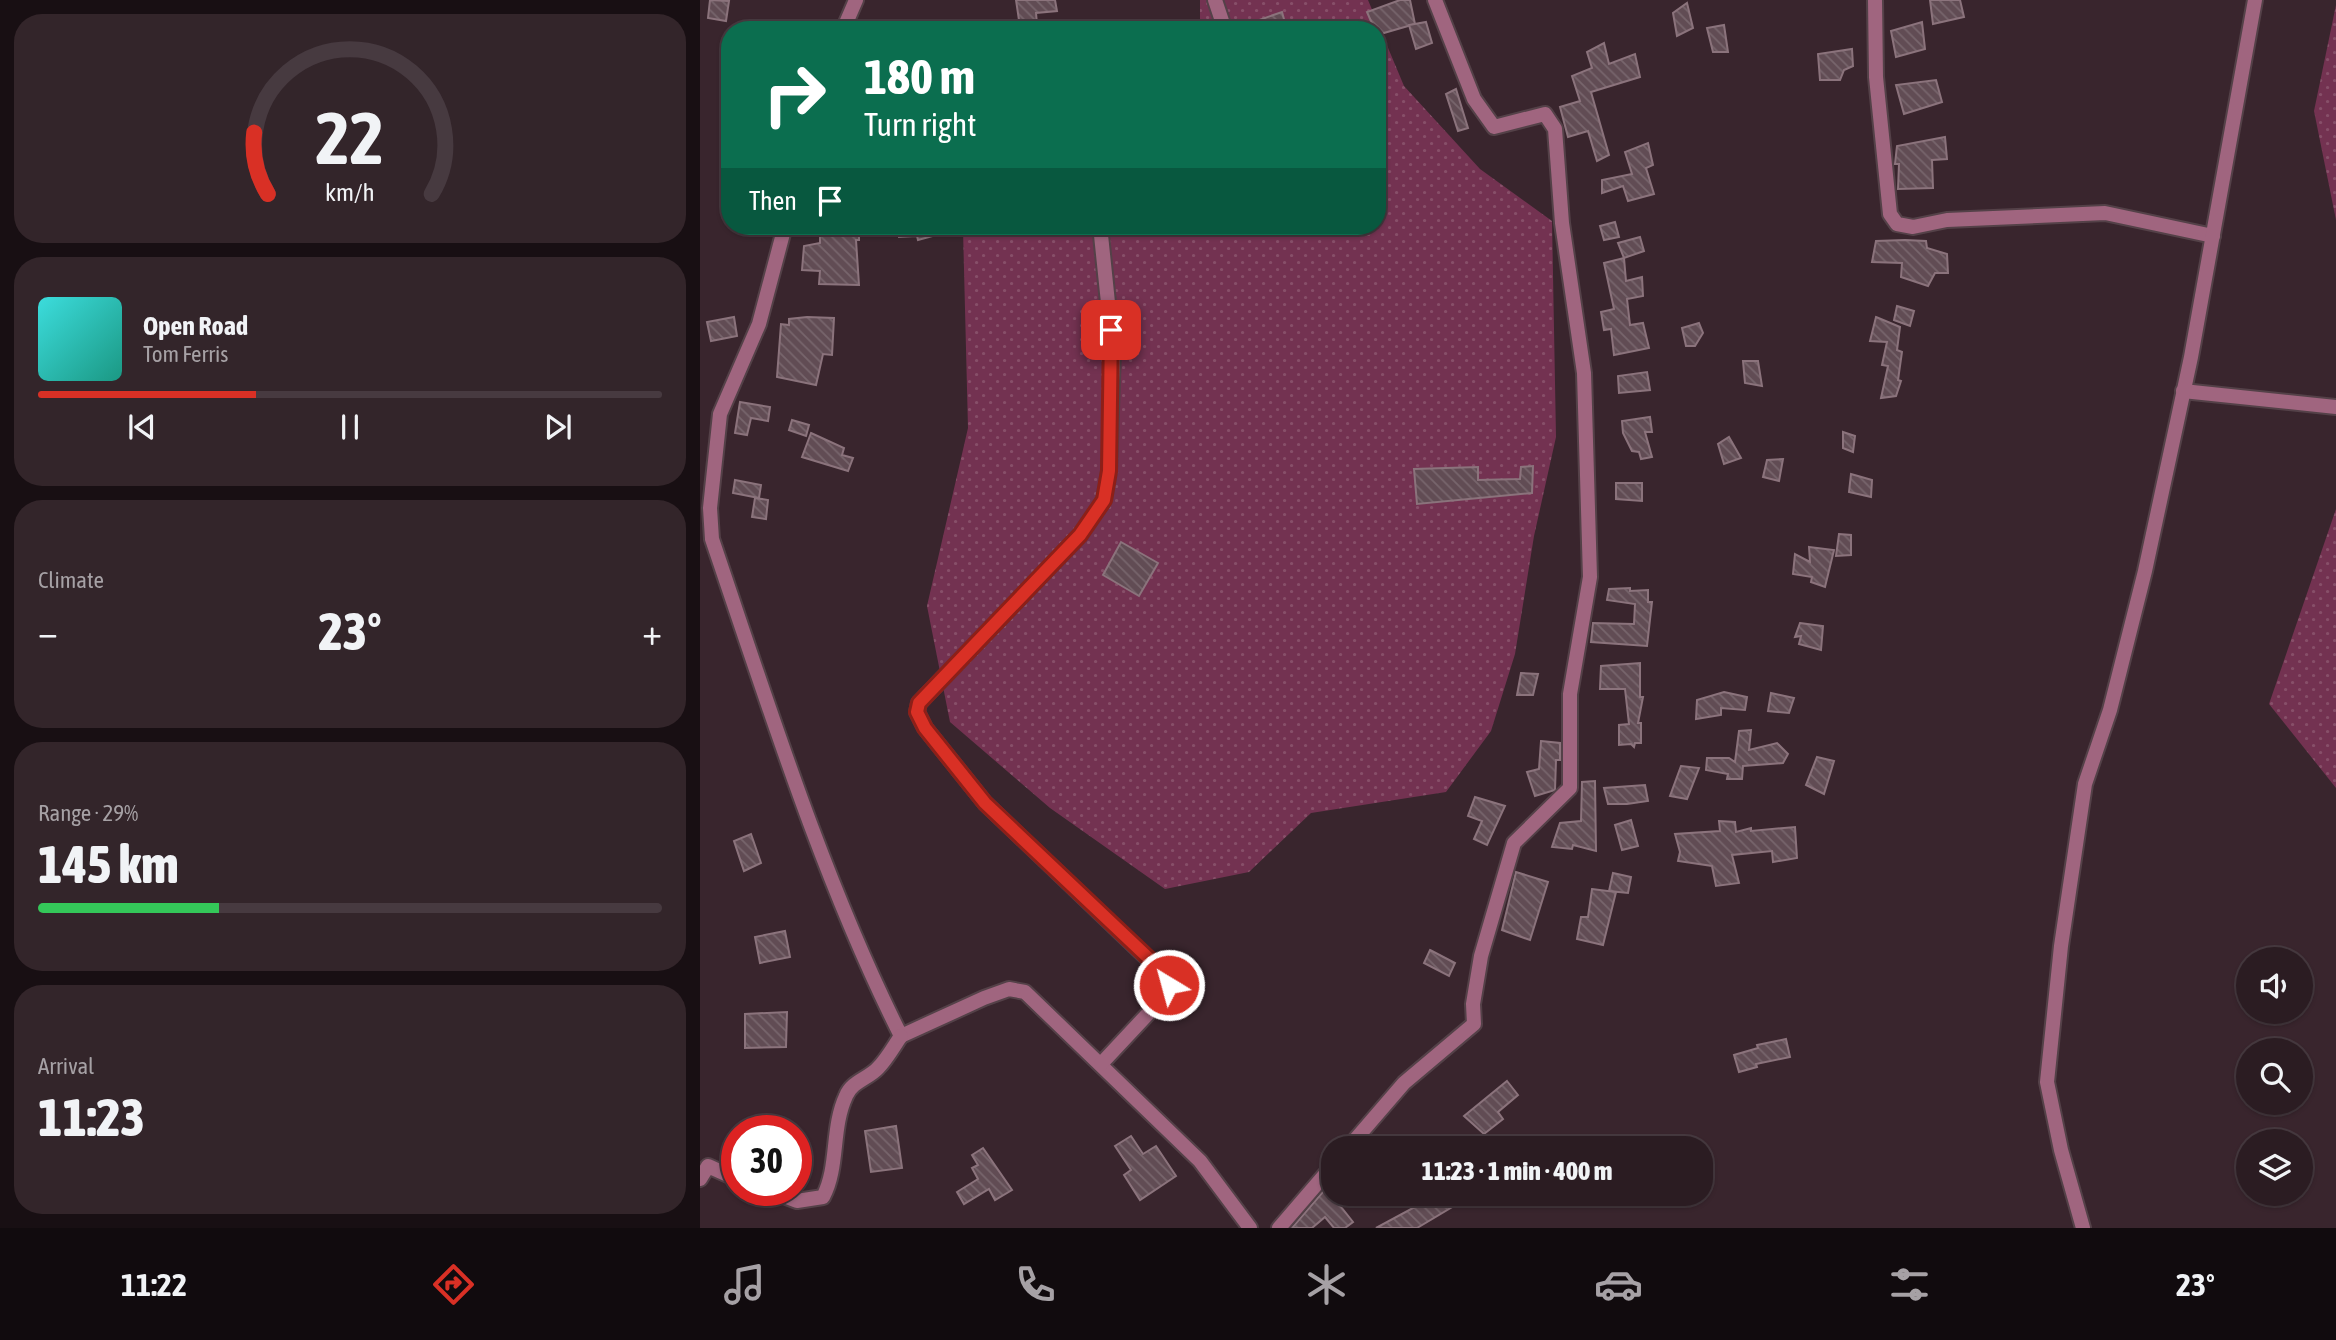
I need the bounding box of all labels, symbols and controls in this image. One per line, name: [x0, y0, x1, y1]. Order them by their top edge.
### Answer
text: 180 m: [864, 48, 975, 104]
icon: right: [749, 49, 840, 140]
text: 22: [316, 97, 384, 180]
text: Turn right: [864, 106, 977, 143]
text: km/h: [325, 178, 375, 206]
icon: arrive: [811, 182, 849, 220]
text: Then: [749, 186, 797, 216]
pin: [1081, 300, 1141, 360]
text: Open Road: [143, 311, 248, 341]
icon: arrive: [1092, 311, 1130, 349]
text: Tom Ferris: [143, 341, 228, 367]
icon: previous: [123, 408, 161, 446]
icon: pause: [331, 408, 369, 446]
icon: next: [539, 408, 577, 446]
text: Climate: [38, 567, 104, 593]
text: 23°: [318, 601, 382, 661]
text: −: [38, 610, 58, 653]
text: +: [642, 610, 662, 653]
text: Range · 29%: [38, 800, 138, 826]
text: 145 km: [38, 834, 179, 894]
map controls: [2236, 947, 2313, 1206]
button: sound: [2236, 947, 2313, 1024]
position arrow: [1132, 948, 1206, 1022]
button: search: [2236, 1038, 2313, 1115]
text: Arrival: [38, 1053, 94, 1079]
text: 11:23: [38, 1087, 145, 1147]
speed limit sign: 30: [721, 1115, 812, 1206]
button: layers: [2236, 1129, 2313, 1206]
text: 11:23 · 1 min · 400 m: [1422, 1156, 1612, 1186]
icon: directions: [429, 1260, 478, 1309]
icon: music: [720, 1260, 769, 1309]
icon: phone: [1011, 1260, 1060, 1309]
icon: climate: [1302, 1260, 1351, 1309]
icon: car: [1594, 1260, 1643, 1309]
icon: filters: [1885, 1260, 1934, 1309]
text: 11:22: [121, 1266, 187, 1303]
text: 23°: [2176, 1266, 2215, 1303]

